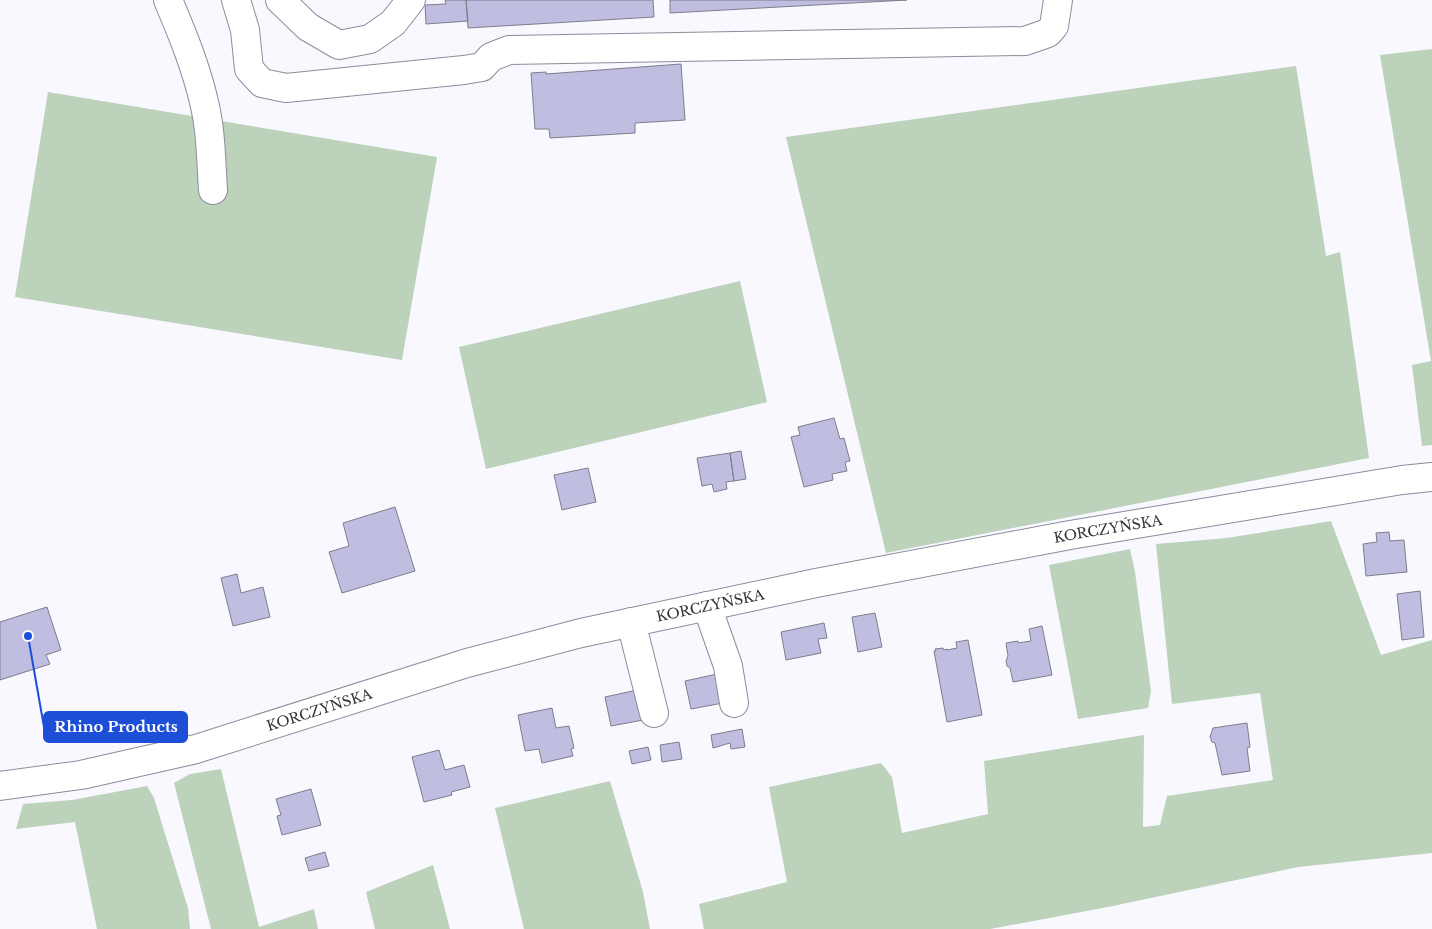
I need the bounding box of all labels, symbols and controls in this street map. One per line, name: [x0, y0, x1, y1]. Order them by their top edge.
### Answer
street label: KORCZYŃSKA: [1052, 511, 1164, 547]
street label: KORCZYŃSKA: [655, 585, 766, 626]
street label: KORCZYŃSKA: [264, 685, 375, 735]
callout: Rhino Products: [44, 712, 187, 742]
text: Rhino Products: [54, 717, 178, 736]

